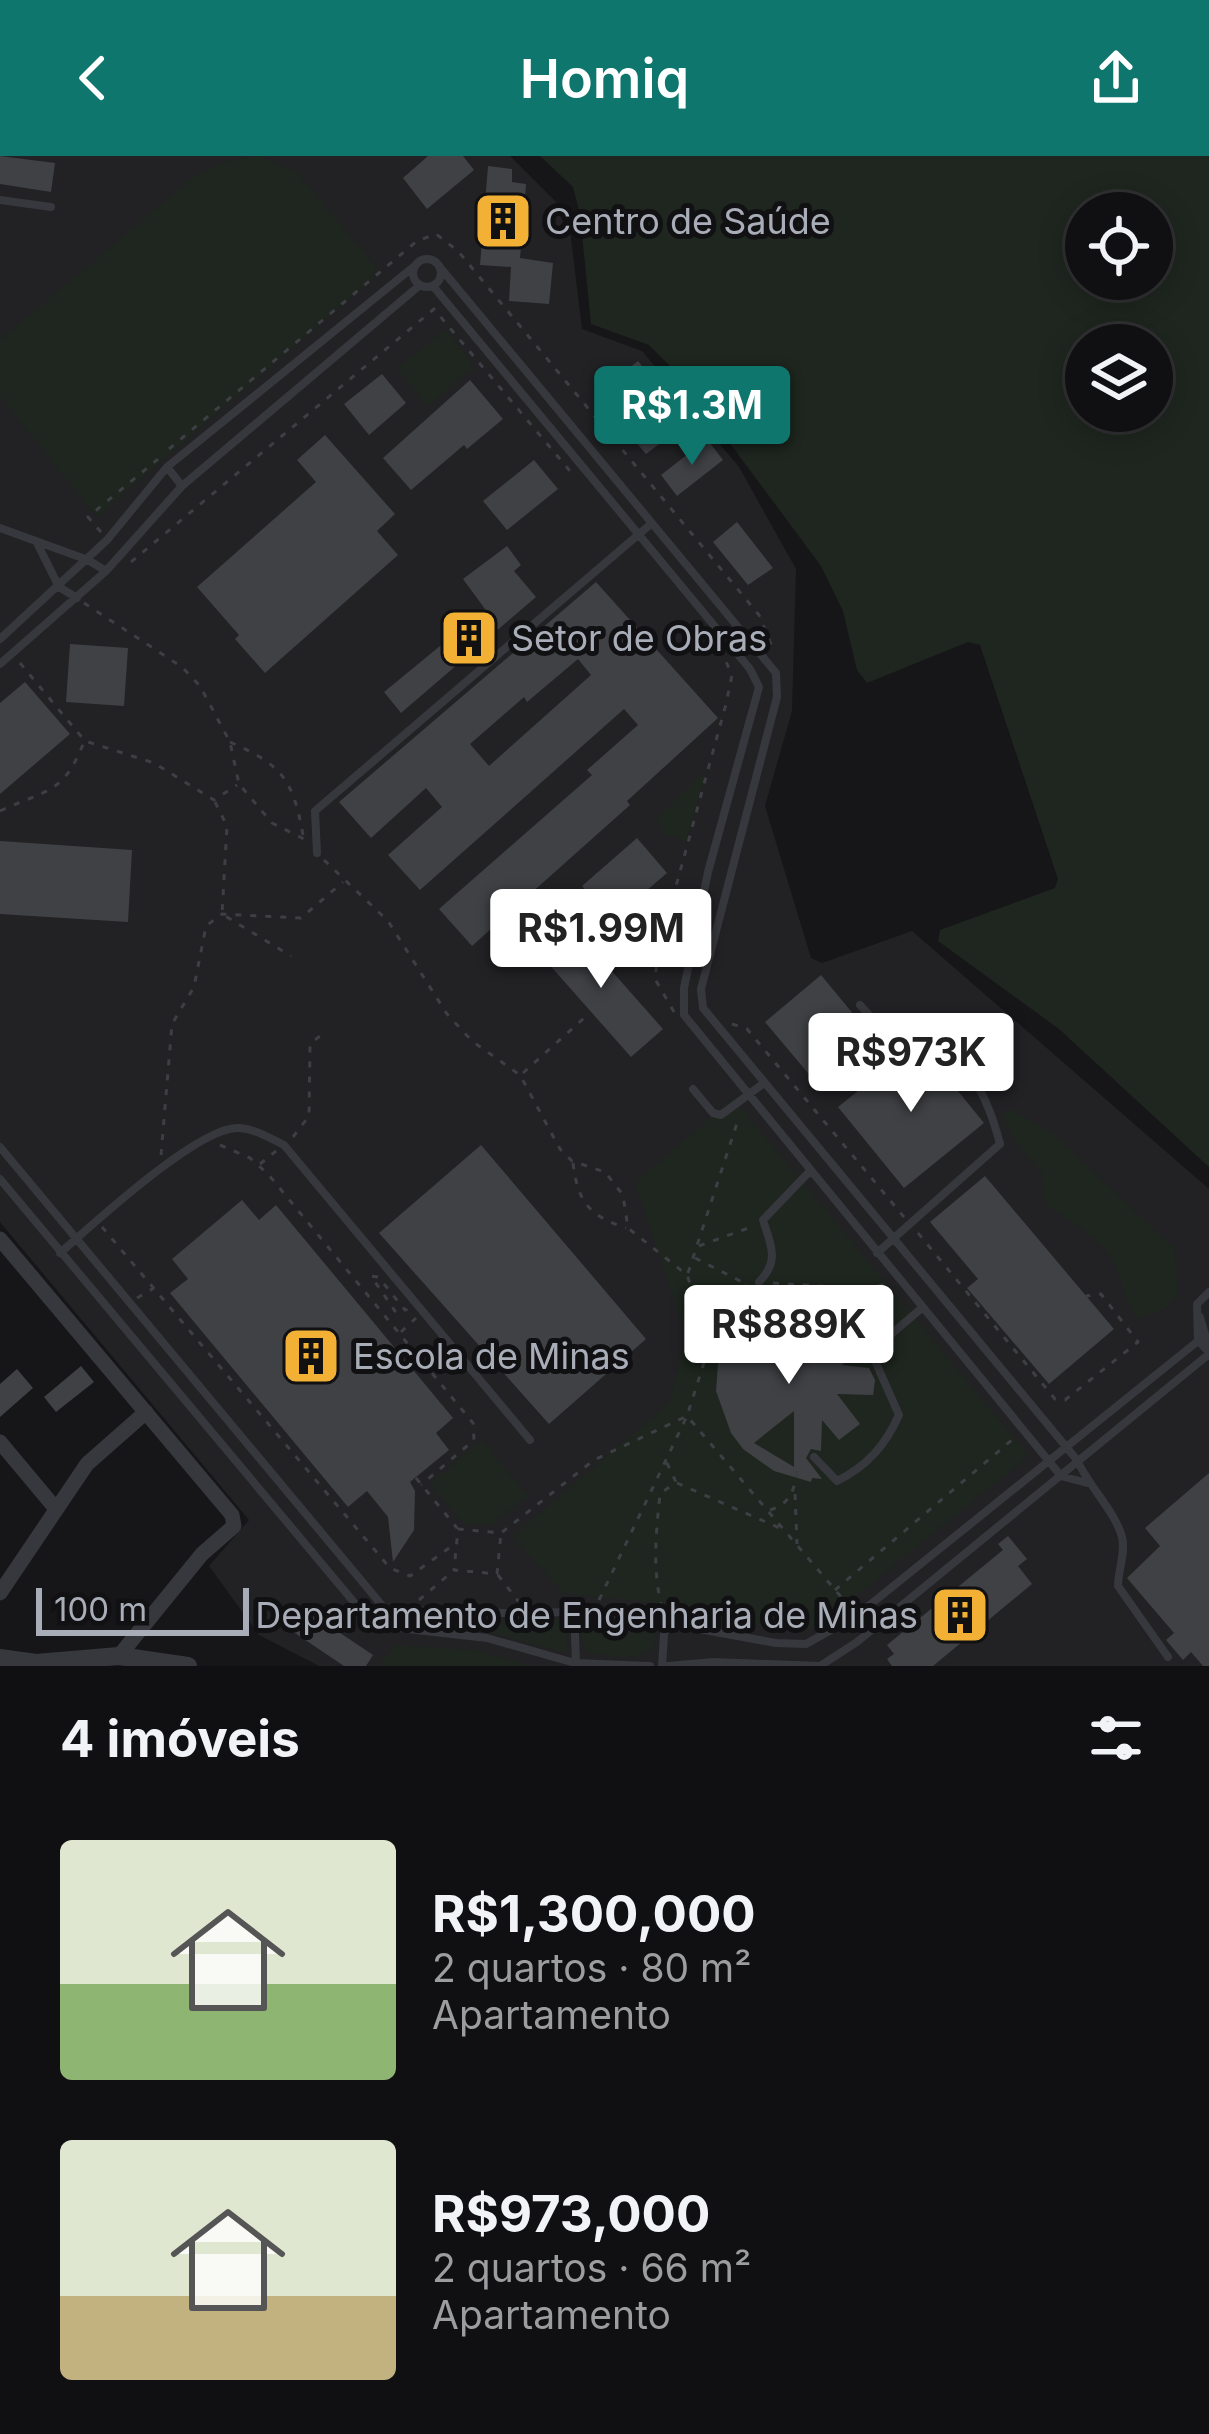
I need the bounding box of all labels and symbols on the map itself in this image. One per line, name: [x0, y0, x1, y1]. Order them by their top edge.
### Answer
building icon: Centro de Saúde: [472, 190, 534, 252]
place label: Centro de Saúde: [545, 199, 831, 243]
pin: R$1.3M: [594, 366, 790, 468]
building icon: Setor de Obras: [438, 607, 500, 669]
place label: Setor de Obras: [511, 616, 767, 660]
pin: R$1.99M: [490, 889, 712, 991]
pin: R$973K: [813, 1013, 1009, 1115]
pin: R$889K: [691, 1285, 887, 1387]
building icon: Escola de Minas: [280, 1325, 342, 1387]
place label: Escola de Minas: [353, 1334, 630, 1378]
scale bar: [36, 1582, 249, 1635]
building icon: Departamento de Engenharia de Minas: [929, 1584, 991, 1646]
place label: Departamento de Engenharia de Minas: [255, 1593, 918, 1637]

